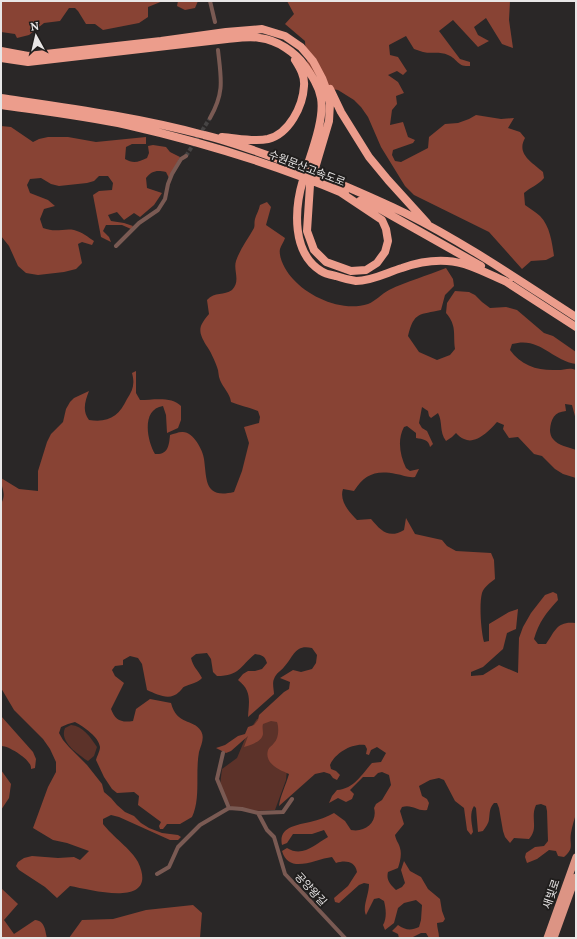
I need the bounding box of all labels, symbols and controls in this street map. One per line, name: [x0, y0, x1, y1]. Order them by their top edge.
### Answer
north arrow: [16, 16, 56, 56]
text: N: [29, 19, 40, 34]
street label: 수원문산고속도로: [267, 147, 347, 189]
street label: 공양왕길: [292, 869, 330, 909]
street label: 새빛로: [539, 877, 563, 911]

